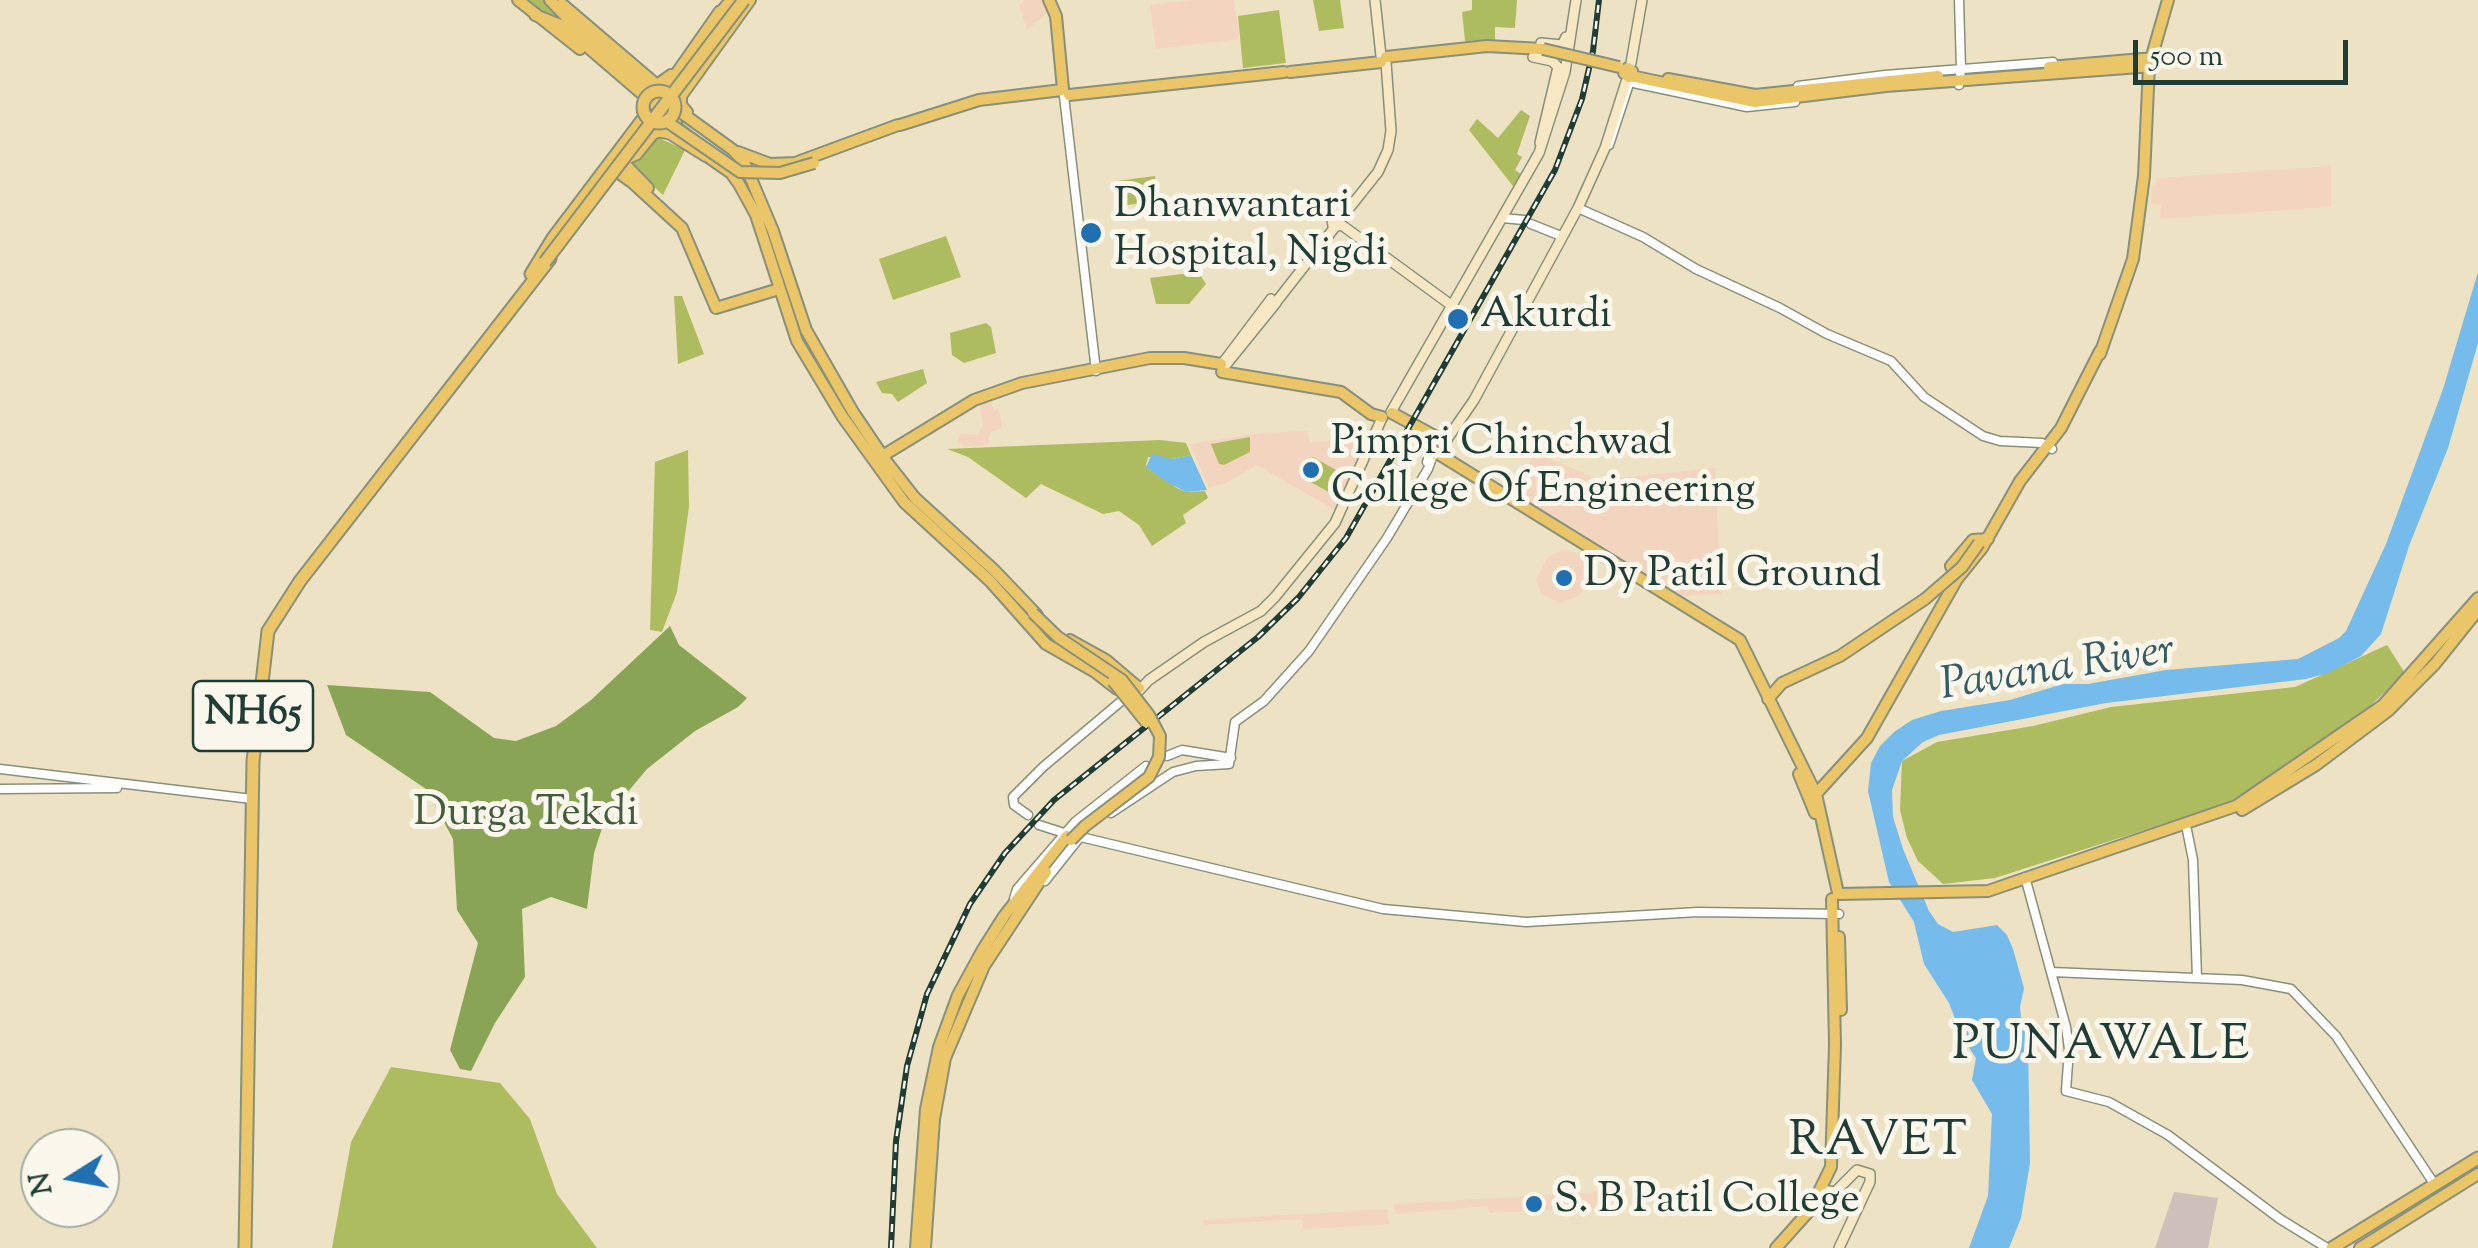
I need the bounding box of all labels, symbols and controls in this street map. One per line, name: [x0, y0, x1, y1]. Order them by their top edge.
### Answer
scale bar: [2138, 20, 2353, 82]
text: 500 m: [2150, 36, 2223, 79]
place label: Dhanwantari Hospital, Nigdi: [1114, 184, 1388, 282]
marker: Dhanwantari Hospital, Nigdi: [1078, 220, 1104, 246]
place label: Akurdi: [1480, 294, 1612, 344]
marker: Akurdi: [1445, 306, 1471, 332]
place label: Pimpri Chinchwad College Of Engineering: [1331, 421, 1755, 520]
marker: Pimpri Chinchwad College Of Engineering: [1300, 459, 1322, 481]
place label: Dy Patil Ground: [1584, 553, 1882, 603]
marker: Dy Patil Ground: [1553, 567, 1575, 589]
water label: Pavana River: [1937, 627, 2179, 717]
road number: NH65: [193, 681, 313, 751]
park label: Durga Tekdi: [414, 792, 638, 842]
district label: PUNAWALE: [1952, 1021, 2252, 1079]
district label: RAVET: [1789, 1117, 1969, 1175]
north arrow: [20, 1128, 120, 1228]
text: N: [21, 1169, 64, 1198]
place label: S. B Patil College: [1554, 1179, 1860, 1229]
marker: S. B Patil College: [1523, 1193, 1545, 1215]

